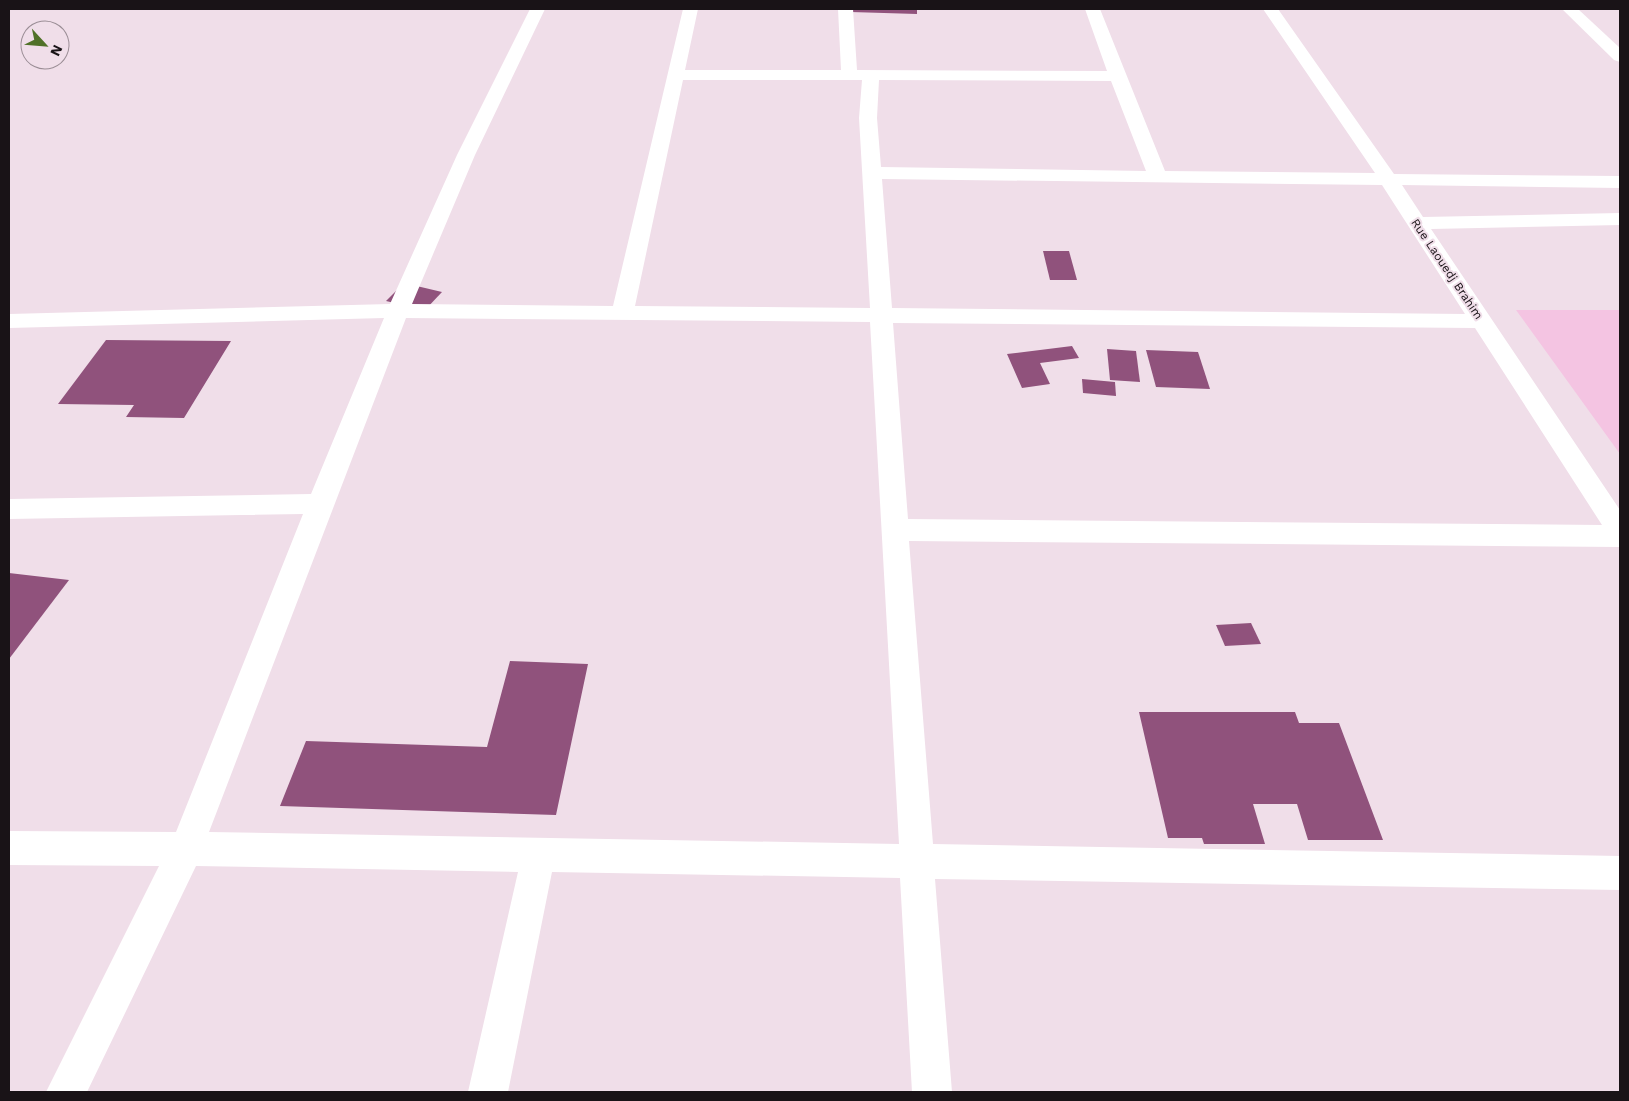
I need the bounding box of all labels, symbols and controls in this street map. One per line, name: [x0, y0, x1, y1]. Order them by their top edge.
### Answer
north arrow: [20, 20, 70, 70]
text: N: [47, 43, 66, 59]
street label: Rue Laouedj Brahim: [1408, 216, 1486, 322]

